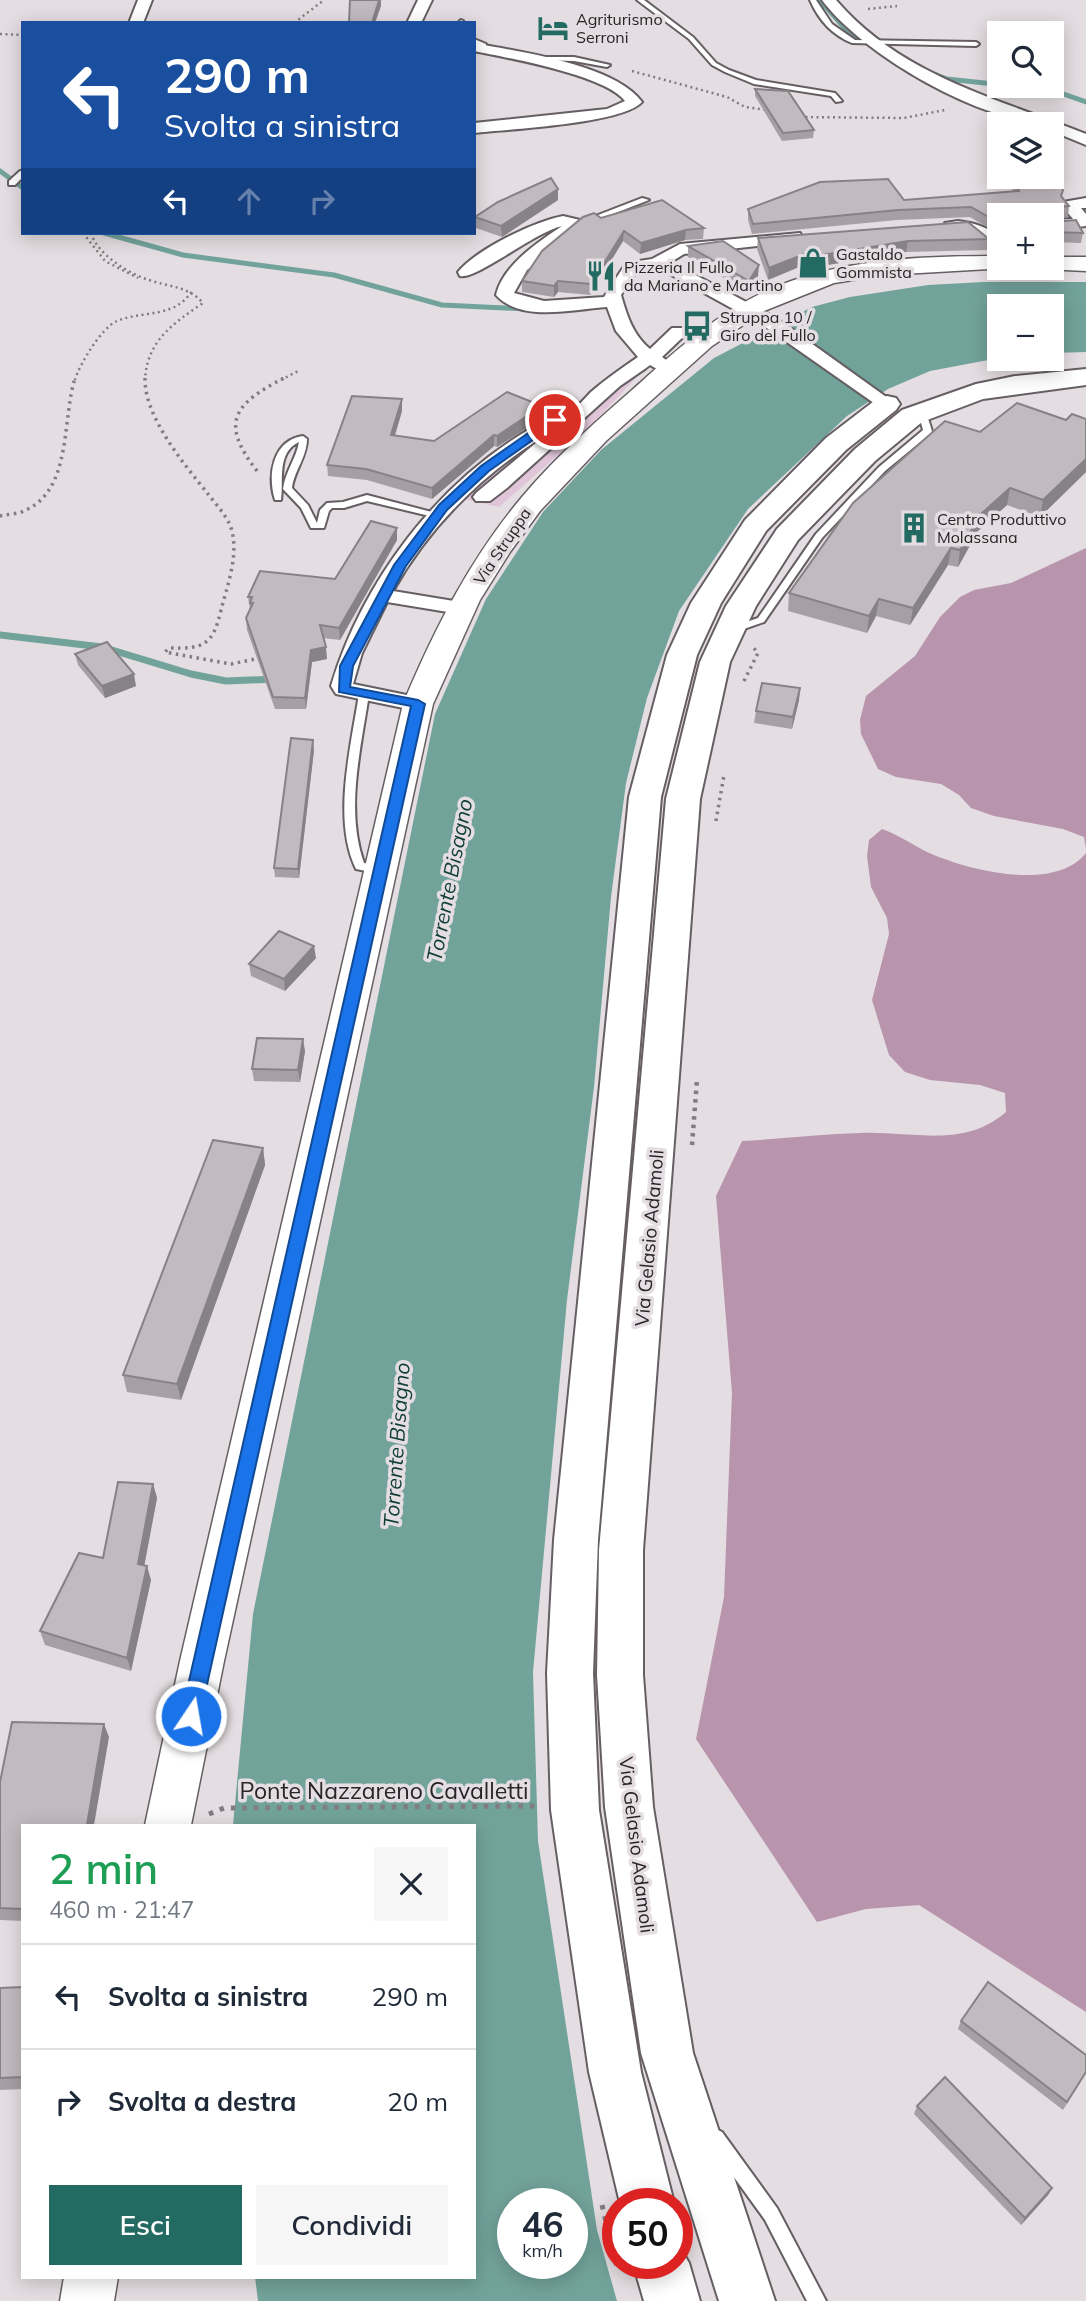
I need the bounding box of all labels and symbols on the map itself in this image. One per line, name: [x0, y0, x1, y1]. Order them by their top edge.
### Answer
place label: Agriturismo Serroni: [576, 9, 663, 47]
hotel icon: Agriturismo Serroni: [536, 11, 570, 45]
place label: Gastaldo Gommista: [836, 244, 912, 282]
shop icon: Gastaldo Gommista: [796, 246, 830, 280]
place label: Pizzeria Il Fullo da Mariano e Martino: [624, 257, 783, 295]
restaurant icon: Pizzeria Il Fullo da Mariano e Martino: [584, 259, 618, 293]
place label: Struppa 10 / Giro del Fullo: [720, 307, 816, 345]
bus stop icon: Struppa 10 / Giro del Fullo: [680, 309, 714, 343]
pin: [525, 390, 585, 450]
street label: Via Struppa: [469, 504, 535, 588]
place label: Centro Produttivo Molassana: [937, 509, 1066, 547]
building icon: Centro Produttivo Molassana: [897, 511, 931, 545]
water label: Torrente Bisagno: [420, 796, 478, 964]
street label: Via Gelasio Adamoli: [629, 1149, 669, 1327]
water label: Torrente Bisagno: [377, 1362, 415, 1528]
position arrow: [154, 1679, 228, 1753]
street label: Via Gelasio Adamoli: [614, 1756, 660, 1934]
street label: Ponte Nazzareno Cavalletti: [240, 1776, 528, 1805]
speed limit sign: 50: [602, 2188, 693, 2279]

